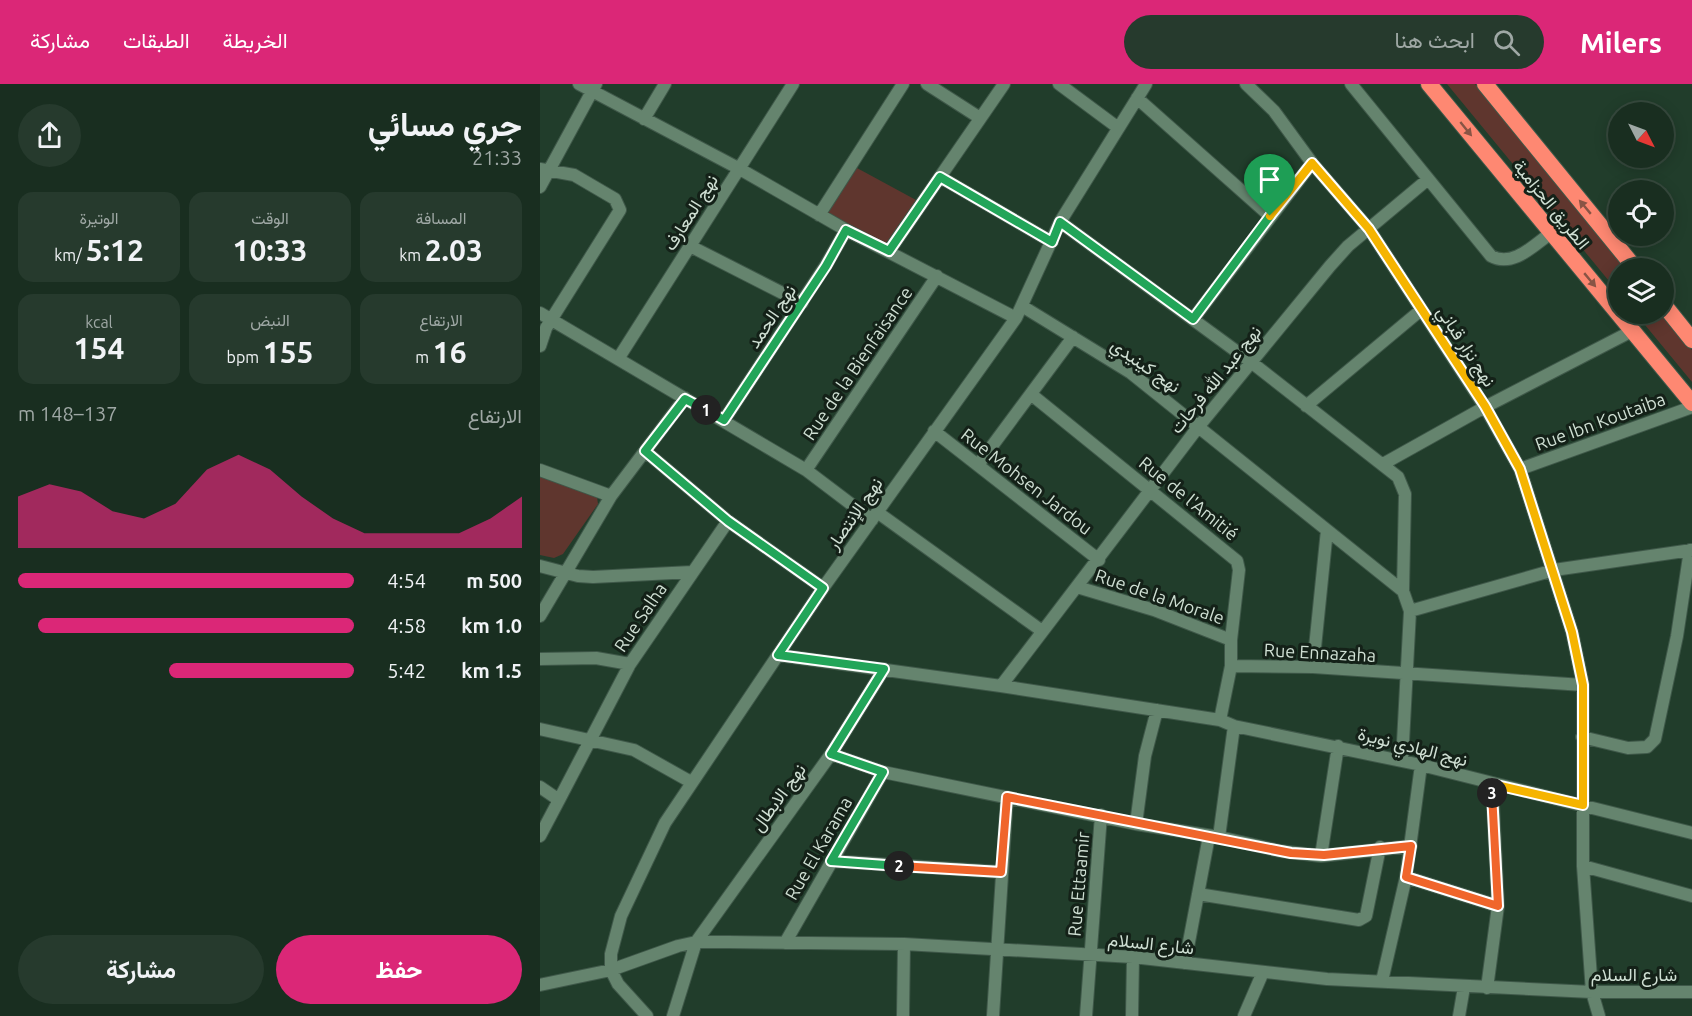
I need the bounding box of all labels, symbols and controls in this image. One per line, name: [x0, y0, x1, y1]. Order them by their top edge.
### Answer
search box: [1124, 15, 1544, 69]
icon: search: [1490, 26, 1523, 59]
text: ابحث هنا: [1394, 27, 1475, 52]
text: Milers: [1580, 27, 1662, 58]
text: مشاركة: [30, 28, 90, 52]
text: الطبقات: [123, 28, 190, 52]
text: الخريطة: [223, 28, 288, 52]
north arrow: [1608, 102, 1674, 168]
map controls: [1608, 102, 1674, 324]
button: share: [18, 104, 81, 167]
text: جري مسائي: [368, 105, 522, 142]
one-way arrow: [1460, 121, 1473, 137]
text: 21:33: [472, 146, 522, 169]
pin: [1244, 154, 1295, 216]
street label: الطريق الحزامية: [1508, 155, 1594, 254]
icon: arrive: [1253, 163, 1286, 196]
street label: نهج المعارف: [659, 170, 724, 255]
button: locate: [1608, 180, 1674, 246]
one-way arrow: [1579, 200, 1592, 215]
text: الوتيرة: [79, 209, 119, 227]
text: الوقت: [251, 209, 289, 227]
text: المسافة: [416, 209, 466, 227]
text: 5:12: [86, 233, 144, 267]
text: 10:33: [232, 233, 308, 267]
text: 2.03: [425, 233, 483, 267]
text: /km: [54, 246, 86, 264]
text: km: [399, 246, 425, 264]
button: layers: [1608, 258, 1674, 324]
one-way arrow: [1583, 272, 1596, 287]
street label: نهج الحمد: [743, 281, 802, 353]
street label: Rue de la Bienfaisance: [798, 283, 916, 443]
street label: نهج نزار قباني: [1429, 302, 1500, 393]
text: النبض: [250, 311, 290, 329]
text: الارتفاع: [419, 311, 463, 329]
text: kcal: [85, 313, 113, 331]
street label: نهج عبد الله فرحات: [1165, 321, 1267, 439]
text: 154: [74, 331, 124, 365]
street label: نهج كينيدي: [1104, 334, 1185, 401]
text: 155: [263, 335, 313, 369]
text: 16: [433, 335, 467, 369]
text: bpm: [227, 348, 263, 366]
text: m: [415, 348, 433, 366]
street label: Rue Ibn Koutaiba: [1532, 388, 1668, 454]
pin: 1: [691, 395, 721, 425]
text: 1: [701, 401, 711, 419]
text: 137–148 m: [18, 402, 117, 425]
text: الارتفاع: [468, 404, 522, 427]
street label: Rue Mohsen Jardou: [958, 424, 1096, 538]
street label: Rue de l'Amitié: [1136, 452, 1242, 544]
street label: نهج الإنتصار: [821, 473, 888, 555]
street label: Rue de la Morale: [1093, 565, 1227, 627]
text: 4:54: [387, 569, 426, 592]
text: 500 m: [466, 569, 522, 592]
street label: Rue Salha: [610, 579, 670, 655]
text: 4:58: [387, 614, 426, 637]
text: 1.0 km: [461, 614, 522, 637]
street label: Rue Ennazaha: [1263, 639, 1377, 665]
text: 5:42: [387, 659, 426, 682]
text: 1.5 km: [461, 659, 522, 682]
street label: نهج الهادي نويرة: [1355, 723, 1470, 775]
street label: نهج الابطال: [747, 759, 812, 836]
pin: 3: [1477, 778, 1507, 808]
text: 3: [1487, 784, 1497, 802]
street label: Rue El Karama: [780, 793, 856, 903]
street label: Rue Ettaamir: [1063, 831, 1093, 937]
pin: 2: [884, 851, 914, 881]
text: 2: [894, 857, 904, 875]
street label: شارع السلام: [1107, 929, 1195, 960]
button: مشاركة: [18, 935, 264, 1004]
button: حفظ: [276, 935, 522, 1004]
street label: شارع السلام: [1591, 964, 1677, 987]

